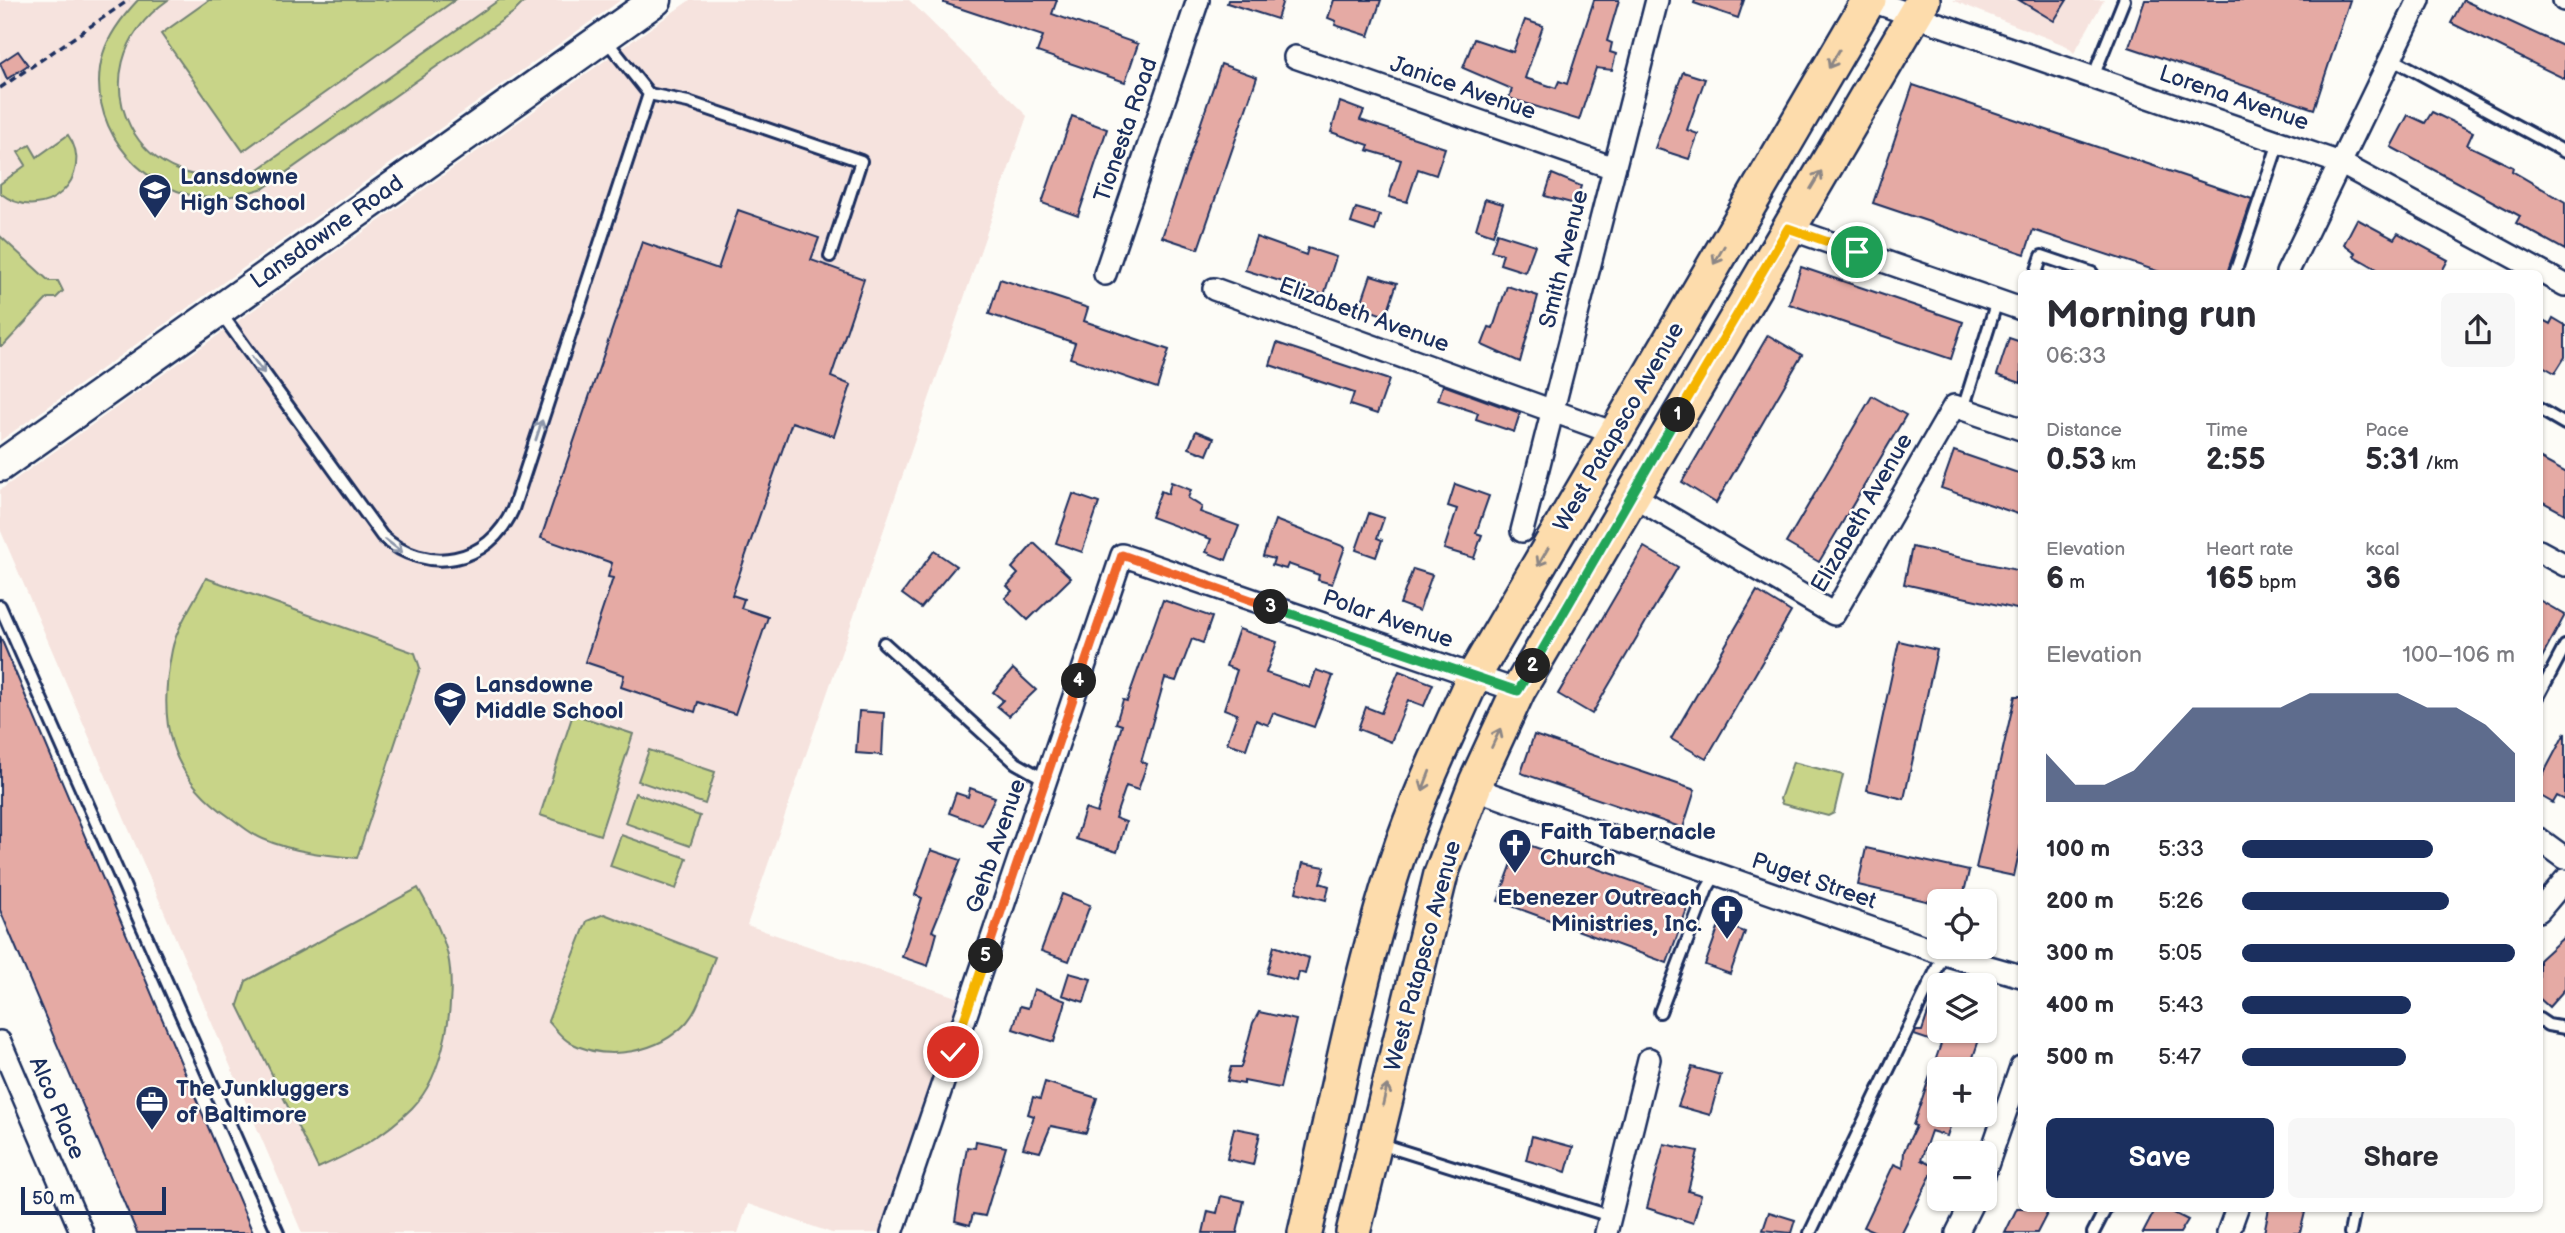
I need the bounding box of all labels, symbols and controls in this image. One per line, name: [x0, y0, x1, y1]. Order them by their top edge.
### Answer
one-way arrow: [1827, 48, 1841, 68]
street label: Janice Avenue: [1386, 50, 1540, 126]
street label: Tionesta Road: [1088, 54, 1164, 206]
street label: Lorena Avenue: [2155, 59, 2313, 137]
place label: Lansdowne High School: [180, 163, 306, 217]
street label: Lansdowne Road: [245, 169, 409, 295]
one-way arrow: [1810, 170, 1824, 190]
school or university icon: Lansdowne High School: [136, 171, 174, 220]
street label: Smith Avenue: [1533, 187, 1595, 331]
pin: [1827, 222, 1887, 282]
icon: arrive: [1838, 233, 1876, 271]
one-way arrow: [1712, 244, 1725, 265]
street label: Elizabeth Avenue: [1275, 271, 1453, 359]
text: Morning run: [2046, 293, 2257, 338]
button: share: [2441, 293, 2515, 367]
street label: West Patapsco Avenue: [1548, 317, 1690, 537]
text: 06:33: [2046, 342, 2107, 370]
one-way arrow: [251, 355, 265, 374]
pin: 1: [1660, 398, 1696, 432]
text: 1: [1674, 403, 1682, 426]
one-way arrow: [534, 419, 546, 441]
text: Distance: [2046, 419, 2122, 442]
text: Time: [2206, 419, 2248, 442]
text: Pace: [2365, 419, 2409, 442]
street label: Elizabeth Avenue: [1805, 428, 1919, 598]
text: 0.53: [2046, 442, 2106, 478]
text: 2:55: [2206, 442, 2265, 478]
text: 5:31: [2365, 442, 2420, 478]
text: km: [2106, 452, 2136, 475]
text: /km: [2420, 452, 2459, 475]
one-way arrow: [385, 538, 404, 553]
text: Elevation: [2046, 538, 2125, 561]
text: Heart rate: [2206, 538, 2293, 561]
text: kcal: [2365, 538, 2399, 561]
one-way arrow: [1535, 547, 1549, 567]
text: 6: [2046, 561, 2064, 597]
text: 165: [2206, 561, 2254, 597]
text: 36: [2365, 561, 2401, 597]
text: m: [2064, 571, 2085, 594]
text: bpm: [2254, 571, 2296, 594]
street label: Polar Avenue: [1319, 584, 1457, 654]
pin: 3: [1254, 590, 1288, 624]
text: 3: [1265, 595, 1276, 618]
text: Elevation: [2046, 641, 2142, 669]
text: 100–106 m: [2402, 641, 2515, 669]
pin: 2: [1516, 648, 1550, 684]
text: 2: [1527, 654, 1538, 677]
pin: 4: [1062, 664, 1096, 698]
text: 4: [1073, 669, 1084, 692]
place label: Lansdowne Middle School: [475, 671, 624, 725]
school or university icon: Lansdowne Middle School: [431, 679, 469, 728]
one-way arrow: [1490, 728, 1503, 750]
one-way arrow: [1419, 769, 1432, 791]
street label: Gehb Avenue: [960, 775, 1032, 917]
place label: Faith Tabernacle Church: [1540, 818, 1716, 872]
church icon: Faith Tabernacle Church: [1496, 826, 1534, 875]
text: 100 m: [2046, 835, 2110, 863]
text: 5:33: [2158, 835, 2204, 863]
street label: West Patapsco Avenue: [1379, 838, 1467, 1074]
street label: Puget Street: [1748, 847, 1880, 915]
place label: Ebenezer Outreach Ministries, Inc.: [1497, 884, 1702, 938]
text: 200 m: [2046, 887, 2114, 915]
text: 5:26: [2158, 887, 2203, 915]
map controls: [1927, 889, 1997, 1211]
button: locate: [1927, 889, 1997, 959]
church icon: Ebenezer Outreach Ministries, Inc.: [1708, 892, 1746, 941]
pin: 5: [968, 939, 1004, 974]
text: 300 m: [2046, 939, 2114, 967]
text: 5:05: [2158, 939, 2203, 967]
text: 5: [980, 944, 991, 967]
button: layers: [1927, 973, 1997, 1043]
text: 400 m: [2046, 991, 2114, 1019]
text: 5:43: [2158, 991, 2204, 1019]
pin: [923, 1022, 983, 1082]
icon: check: [934, 1033, 972, 1071]
text: 500 m: [2046, 1043, 2114, 1071]
text: 5:47: [2158, 1043, 2201, 1071]
street label: Alco Place: [23, 1052, 91, 1164]
button: +: [1927, 1057, 1997, 1127]
place label: The Junkluggers of Baltimore: [176, 1075, 349, 1129]
office icon: The Junkluggers of Baltimore: [133, 1083, 171, 1132]
one-way arrow: [1379, 1084, 1392, 1107]
button: Save: [2046, 1118, 2274, 1198]
button: Share: [2288, 1118, 2515, 1198]
button: −: [1927, 1141, 1997, 1211]
scale bar: [21, 1184, 166, 1216]
text: 50 m: [32, 1187, 75, 1210]

